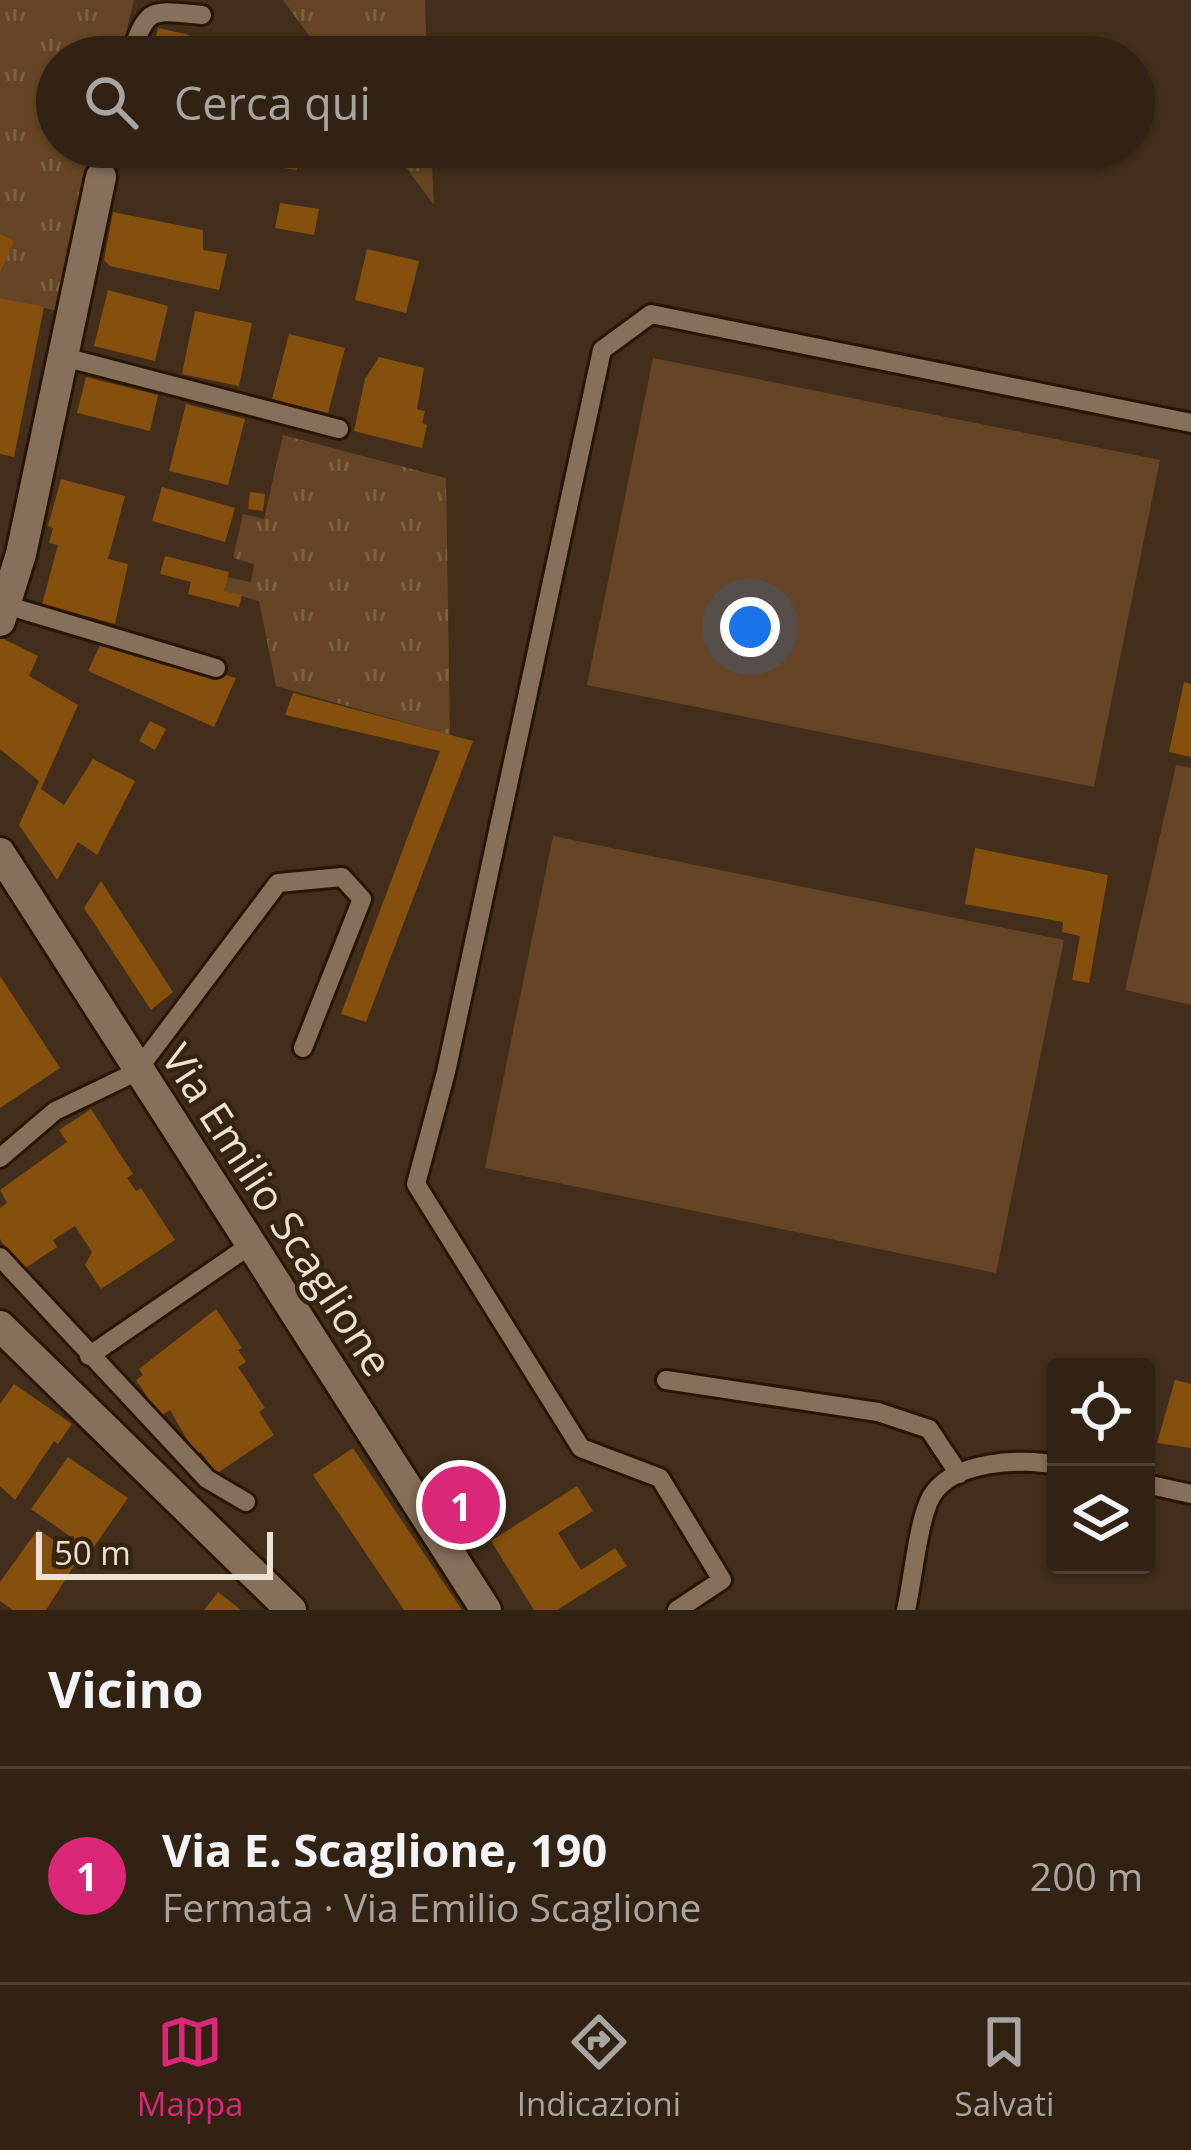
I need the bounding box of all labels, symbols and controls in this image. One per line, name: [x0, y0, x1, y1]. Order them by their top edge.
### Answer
search box: [36, 36, 1155, 168]
icon: search: [78, 69, 144, 135]
text: Cerca qui: [174, 72, 371, 133]
your location: [720, 597, 780, 657]
street label: Via Emilio Scaglione: [149, 1032, 407, 1386]
map controls: [1047, 1358, 1155, 1574]
button: locate: [1047, 1358, 1155, 1466]
pin: 1: [422, 1460, 500, 1550]
button: layers: [1047, 1466, 1155, 1574]
scale bar: [36, 1526, 273, 1579]
text: 50 m: [54, 1530, 131, 1575]
text: Vicino: [48, 1653, 204, 1723]
text: Via E. Scaglione, 190: [162, 1819, 607, 1880]
text: 1: [76, 1849, 98, 1902]
text: 200 m: [1030, 1849, 1143, 1902]
text: Fermata · Via Emilio Scaglione: [162, 1880, 702, 1933]
tab: Mappa: [137, 2009, 243, 2126]
tab: Indicazioni: [517, 2009, 681, 2126]
tab: Salvati: [955, 2009, 1054, 2126]

